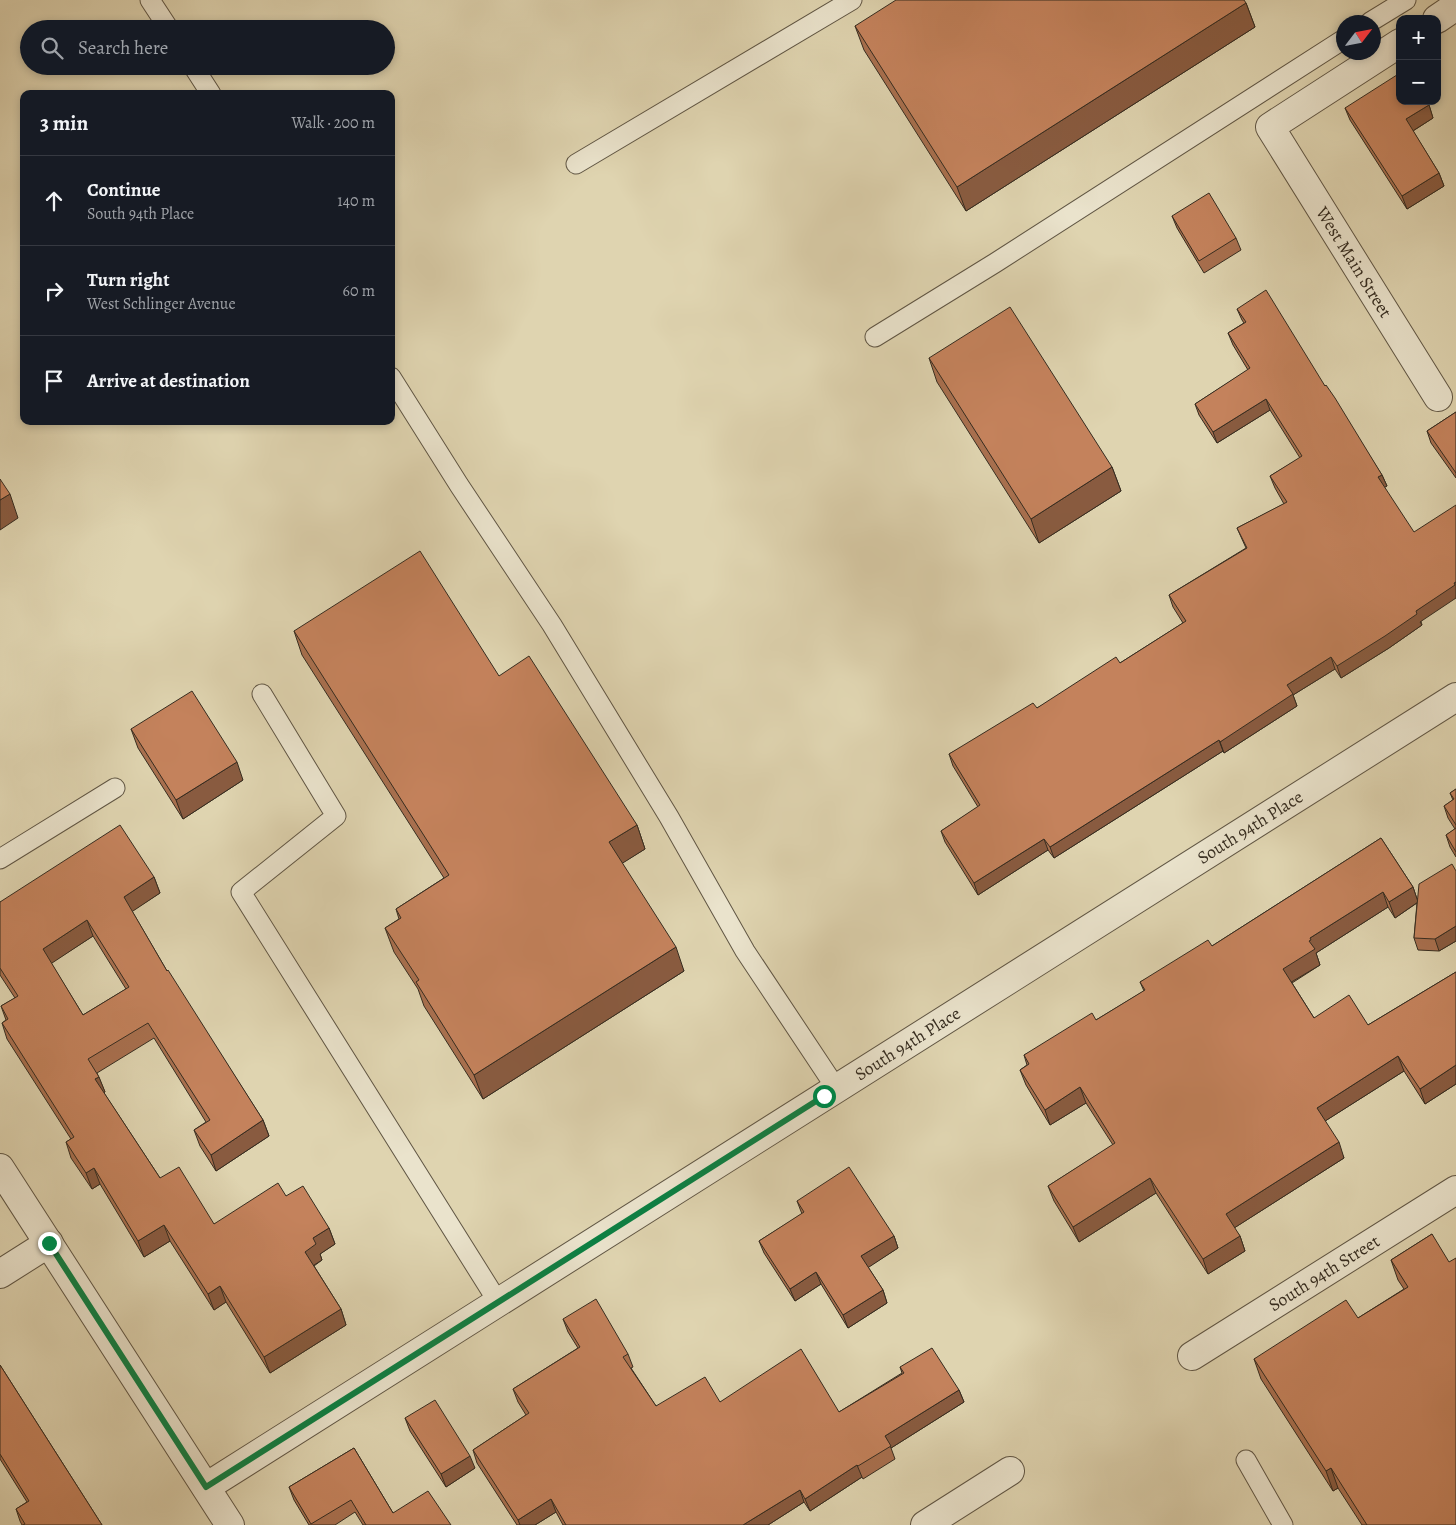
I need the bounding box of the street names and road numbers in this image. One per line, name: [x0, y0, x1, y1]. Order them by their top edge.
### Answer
street label: West Main Street: [1310, 201, 1398, 322]
street label: South 94th Place: [1193, 785, 1307, 870]
street label: South 94th Place: [850, 1001, 965, 1086]
street label: South 94th Street: [1264, 1229, 1384, 1317]

